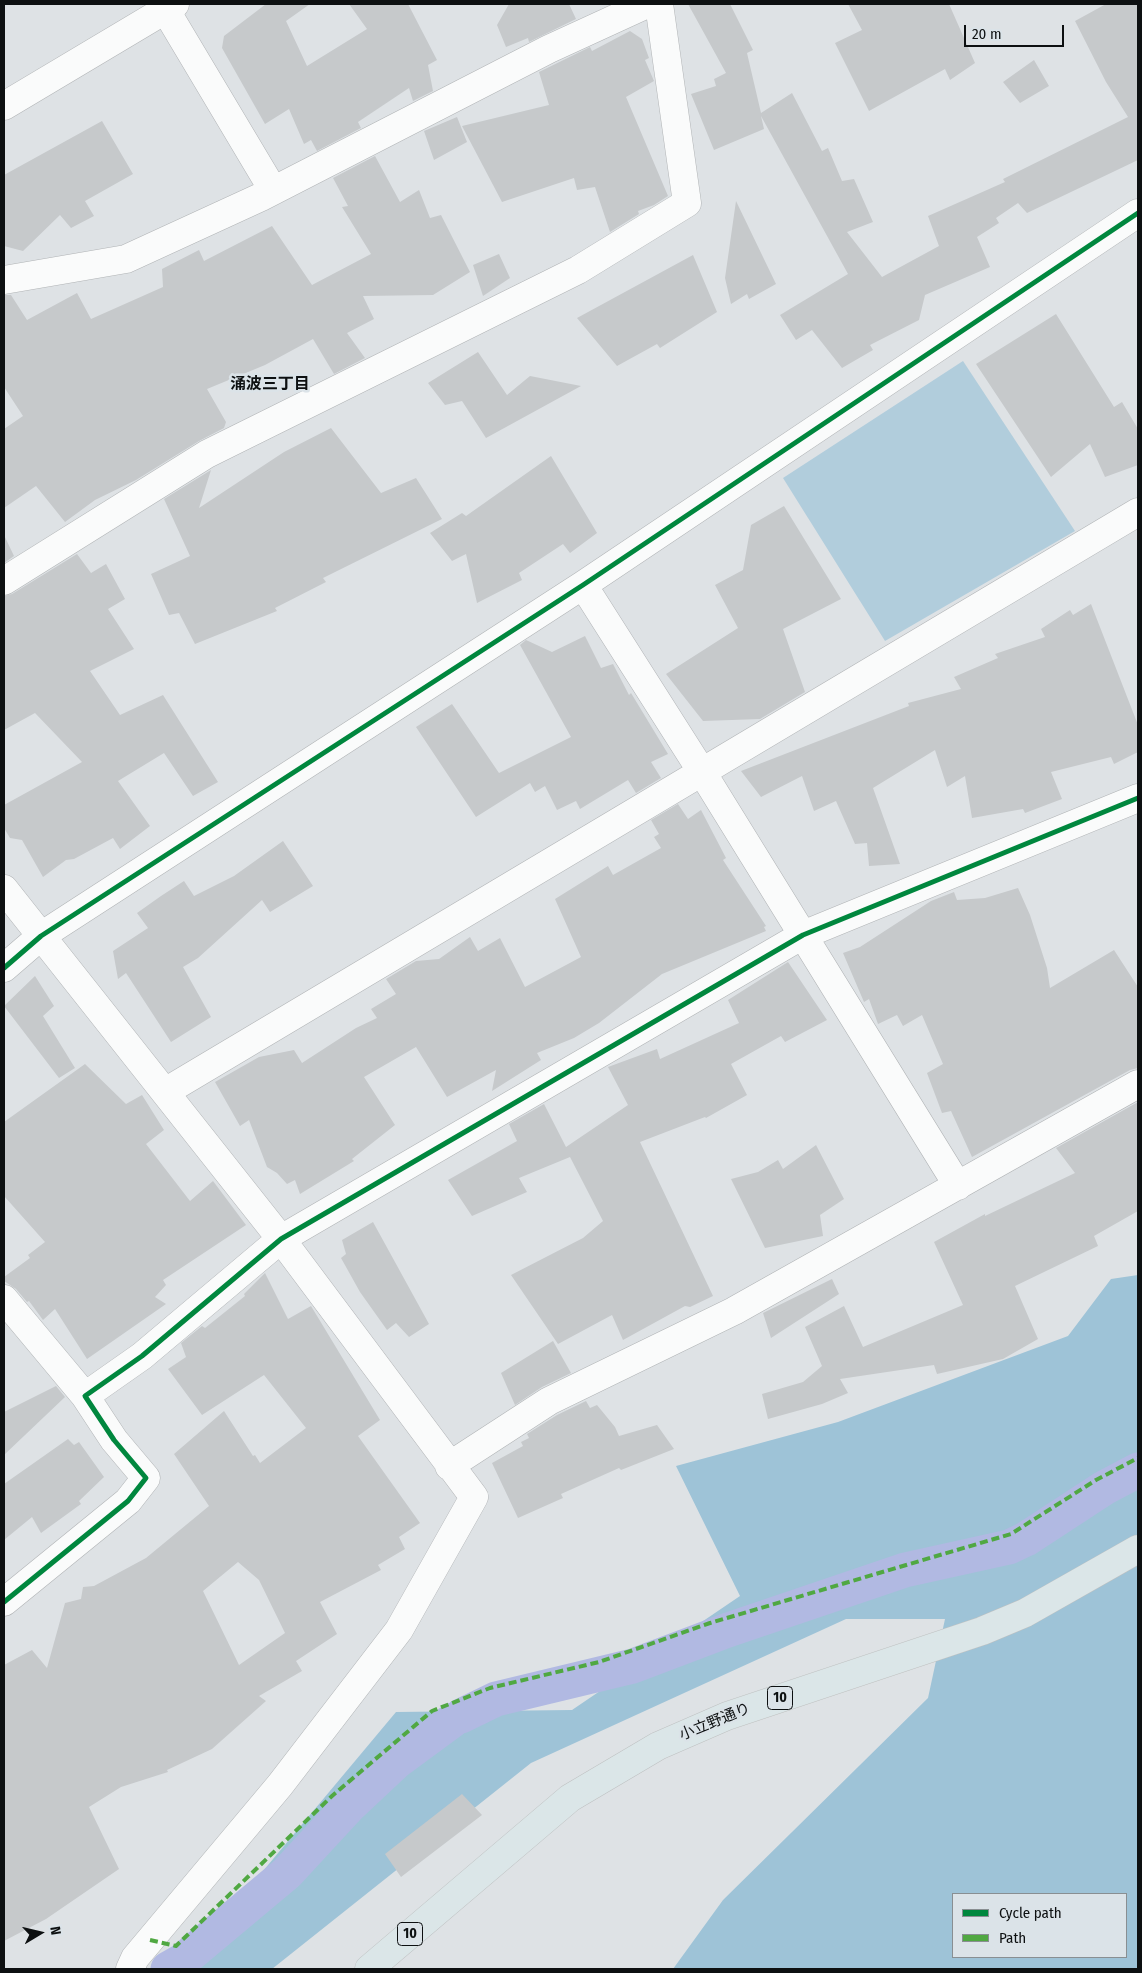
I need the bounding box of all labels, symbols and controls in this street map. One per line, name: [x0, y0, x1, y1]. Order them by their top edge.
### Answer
scale bar: [967, 15, 1067, 47]
text: 20 m: [972, 25, 1002, 43]
district label: 涌波三丁目: [230, 375, 310, 395]
road number: 10: [768, 1686, 792, 1710]
street label: 小立野通り: [677, 1700, 753, 1744]
legend: [952, 1893, 1127, 1958]
text: Cycle path: [999, 1904, 1062, 1922]
north arrow: [15, 1908, 65, 1958]
road number: 10: [398, 1922, 422, 1946]
text: N: [46, 1925, 64, 1936]
text: Path: [999, 1929, 1026, 1947]

